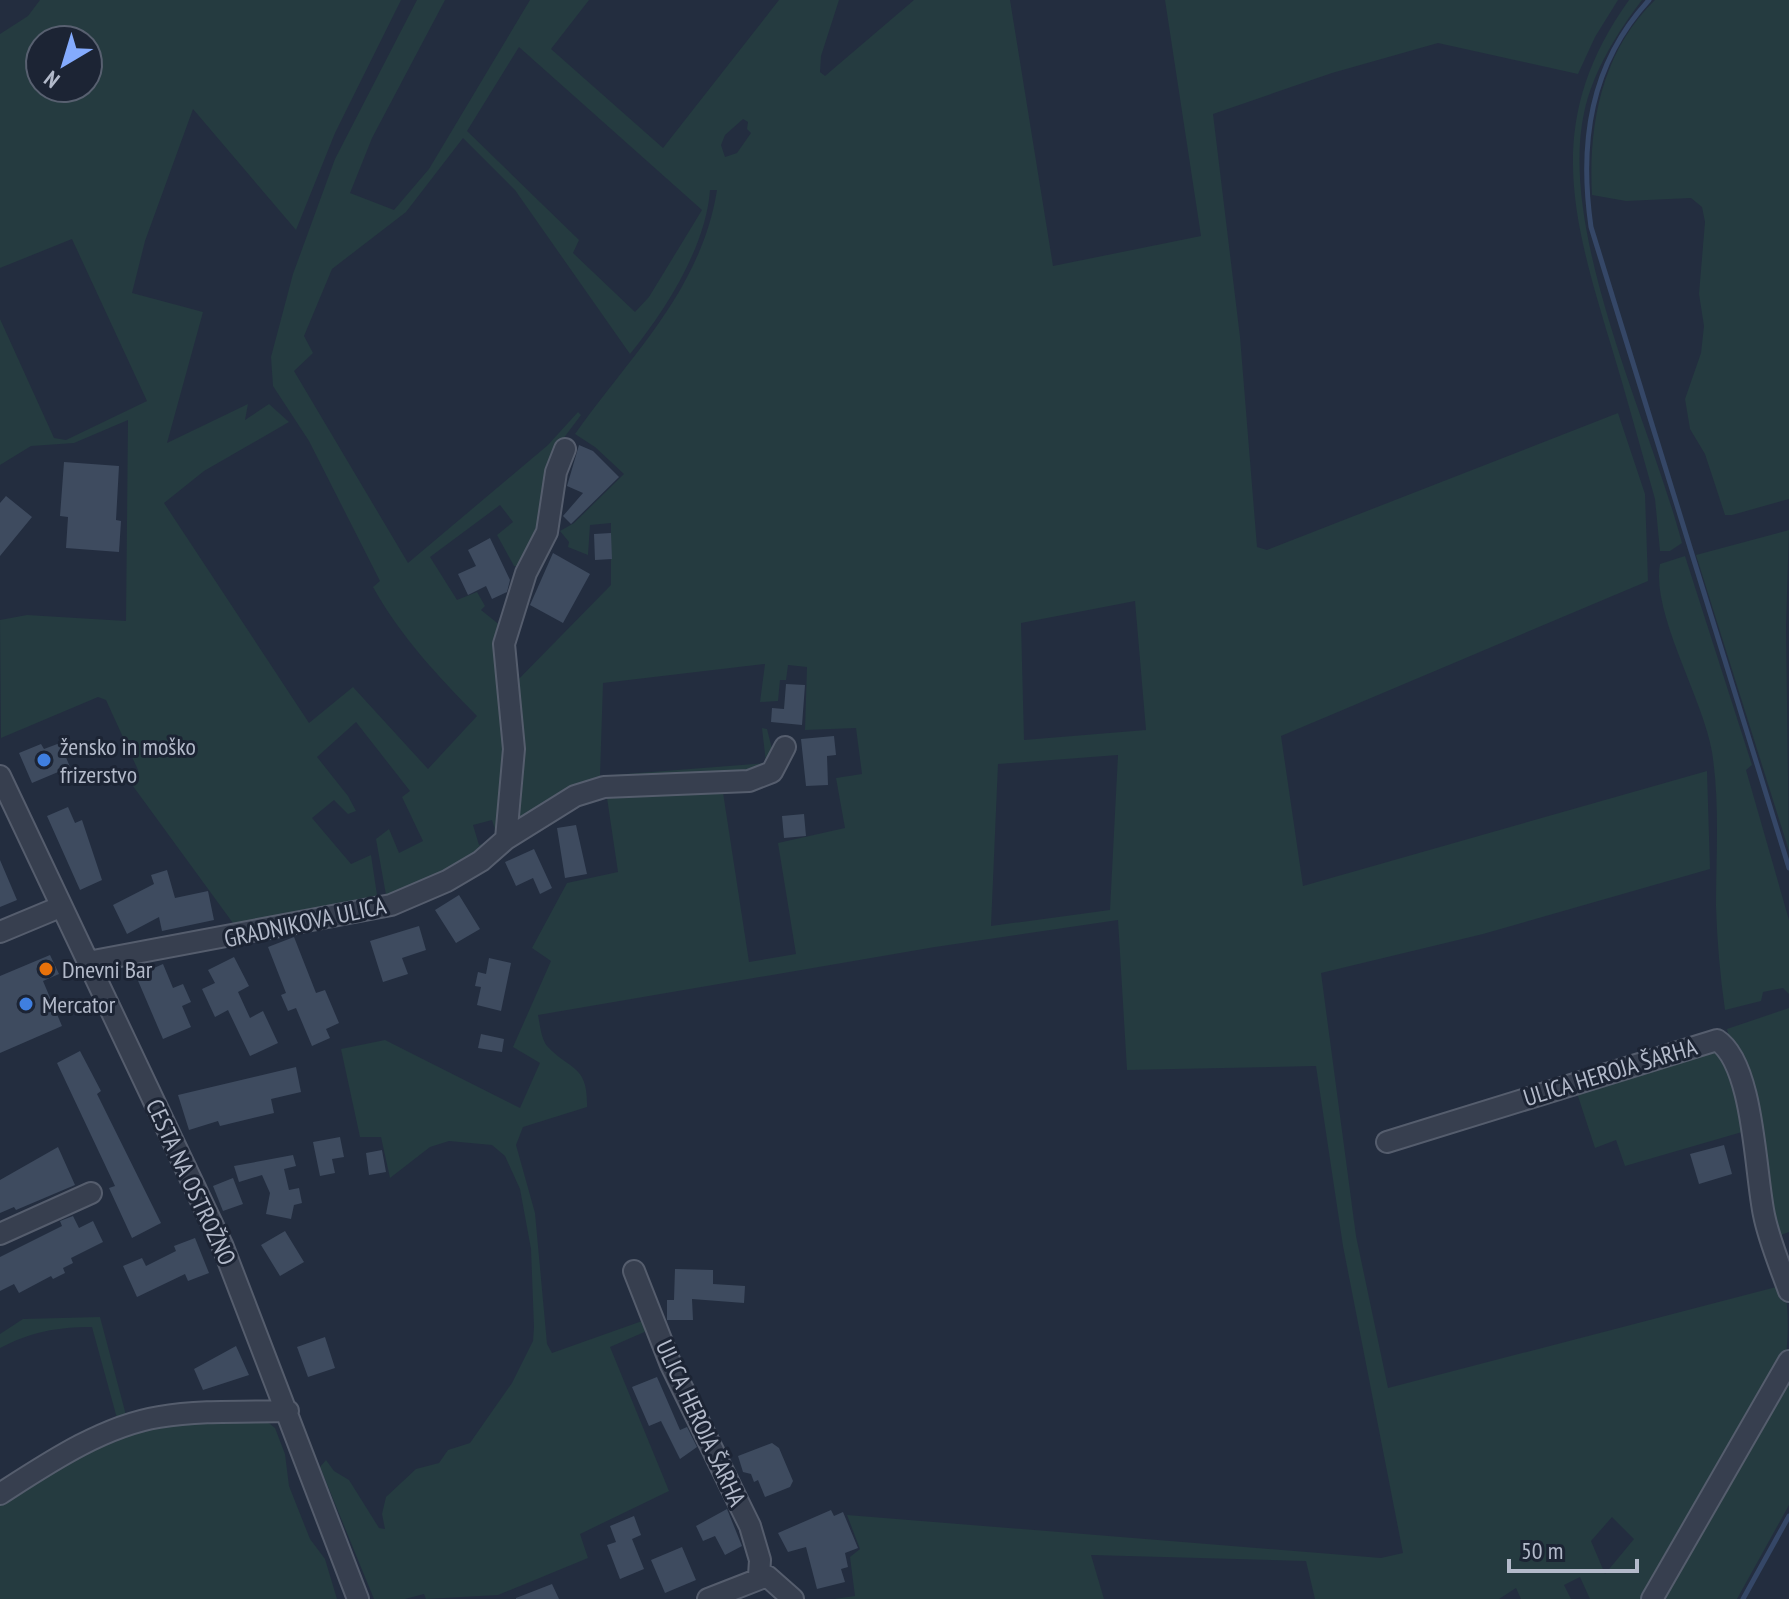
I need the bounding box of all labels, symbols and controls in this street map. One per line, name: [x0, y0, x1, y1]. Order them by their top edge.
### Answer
north arrow: [24, 24, 104, 104]
text: N: [38, 65, 65, 94]
place label: žensko in moško frizerstvo: [60, 731, 196, 790]
marker: žensko in moško frizerstvo: [35, 751, 53, 769]
street label: GRADNIKOVA ULICA: [221, 890, 389, 954]
place label: Dnevni Bar: [62, 954, 153, 985]
marker: Dnevni Bar: [37, 960, 55, 978]
place label: Mercator: [42, 989, 116, 1020]
marker: Mercator: [17, 995, 35, 1013]
street label: ULICA HEROJA ŠARHA: [1519, 1031, 1701, 1113]
street label: CESTA NA OSTROŽNO: [139, 1094, 243, 1270]
street label: ULICA HEROJA ŠARHA: [649, 1335, 753, 1512]
scale bar: [1509, 1523, 1637, 1573]
text: 50 m: [1521, 1535, 1563, 1566]

